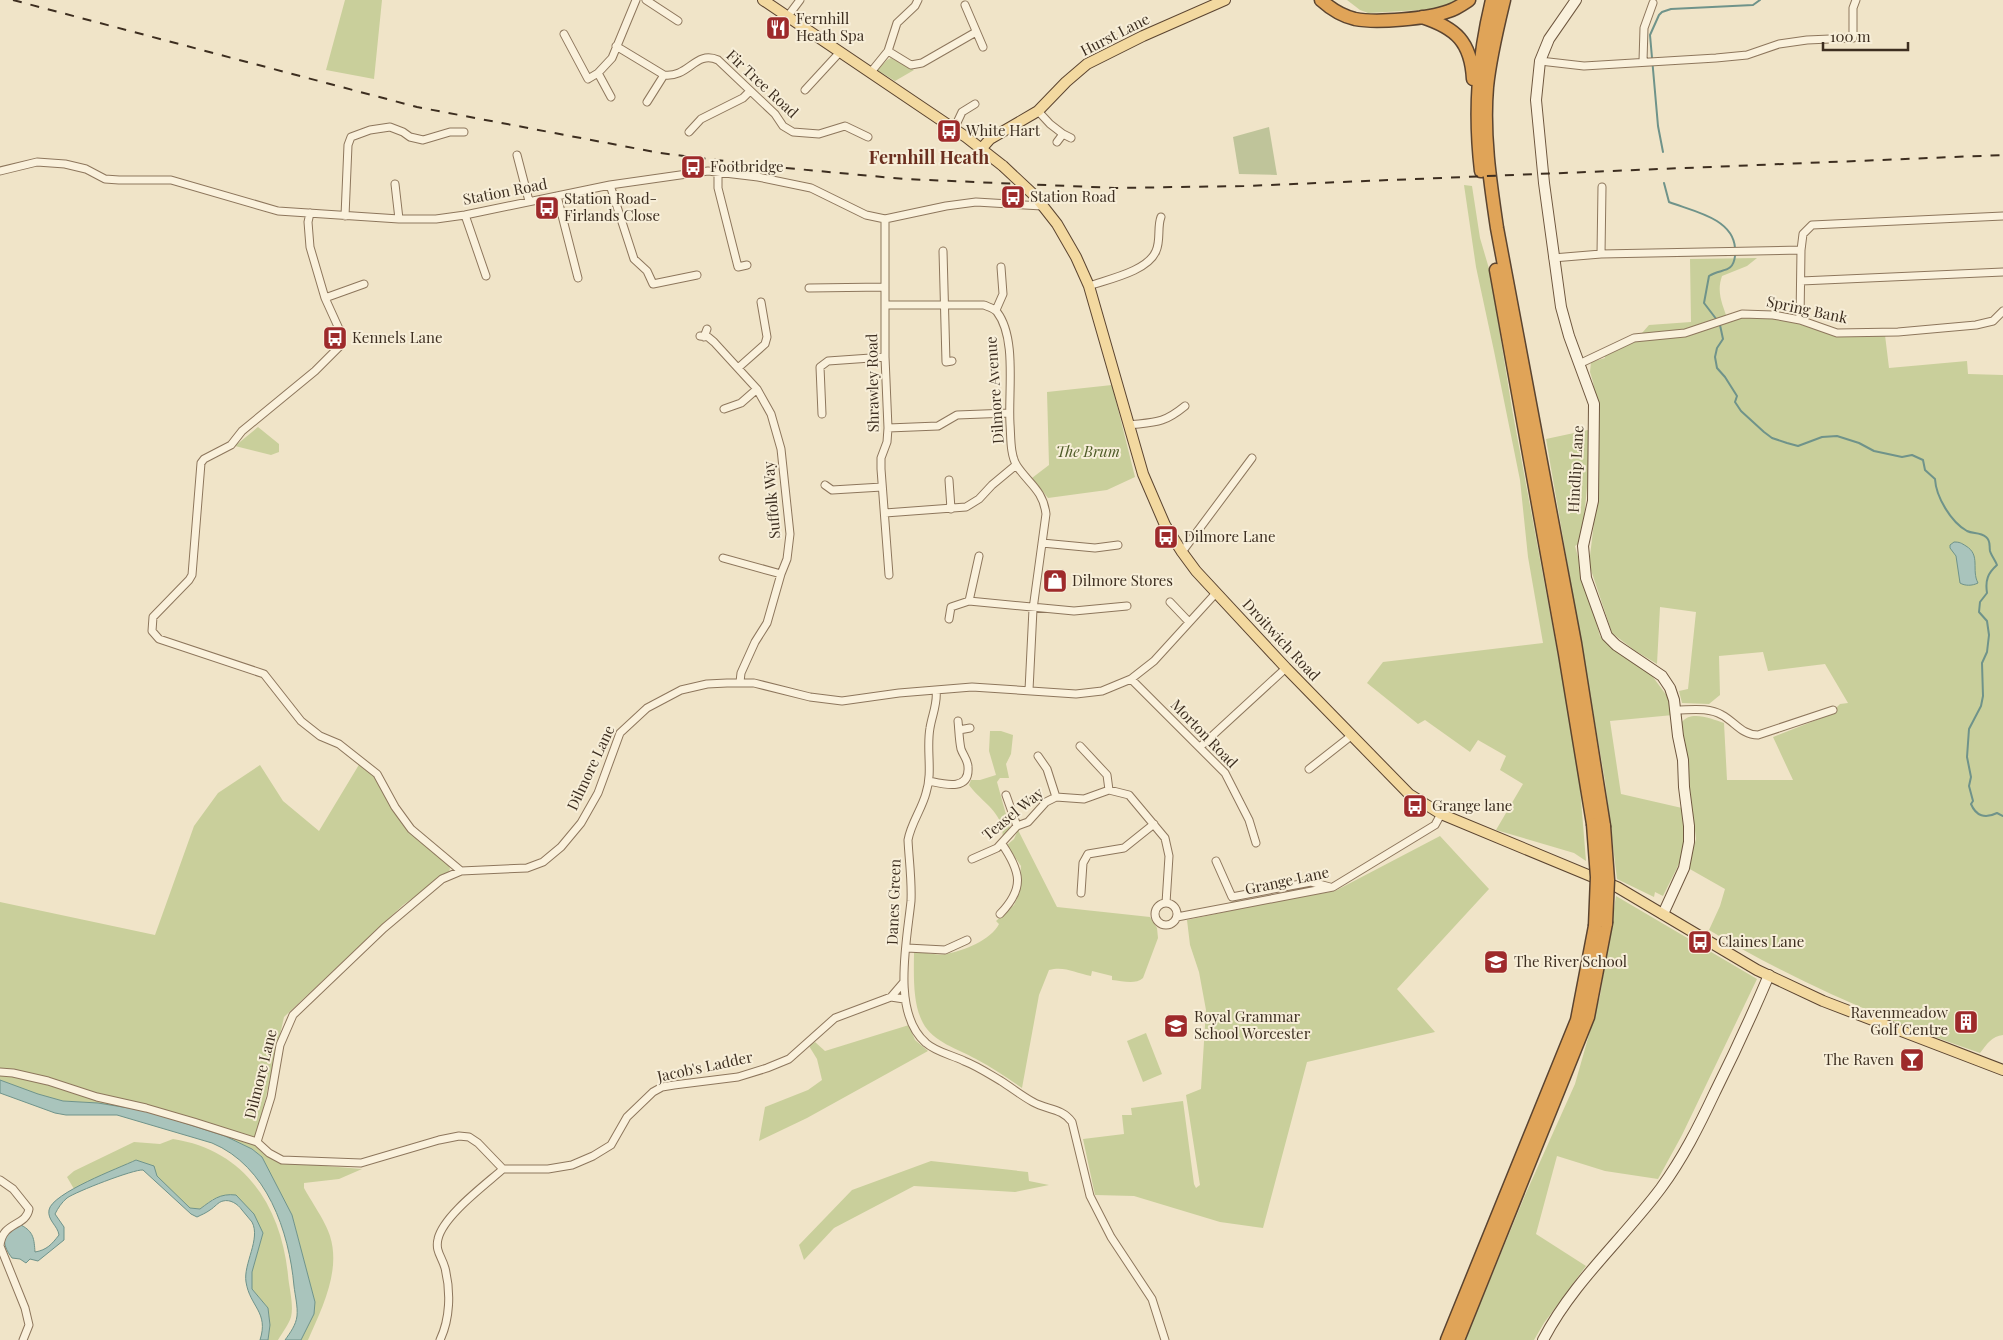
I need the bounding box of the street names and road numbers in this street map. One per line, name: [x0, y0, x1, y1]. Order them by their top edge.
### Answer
street label: Hurst Lane: [1077, 8, 1152, 60]
street label: Fir Tree Road: [722, 45, 803, 122]
street label: Station Road: [461, 173, 549, 209]
street label: Spring Bank: [1765, 291, 1850, 328]
street label: Shrawley Road: [861, 333, 883, 433]
street label: Dilmore Avenue: [980, 336, 1008, 445]
street label: Hindlip Lane: [1563, 425, 1587, 513]
street label: Suffolk Way: [758, 460, 784, 540]
street label: Droitwich Road: [1239, 594, 1325, 685]
street label: Morton Road: [1167, 695, 1243, 772]
street label: Dilmore Lane: [562, 722, 619, 813]
street label: Teasel Way: [978, 782, 1047, 844]
street label: Danes Green: [882, 858, 905, 945]
street label: Grange Lane: [1243, 861, 1331, 899]
street label: Dilmore Lane: [239, 1027, 281, 1121]
street label: Jacob's Ladder: [654, 1046, 755, 1086]

